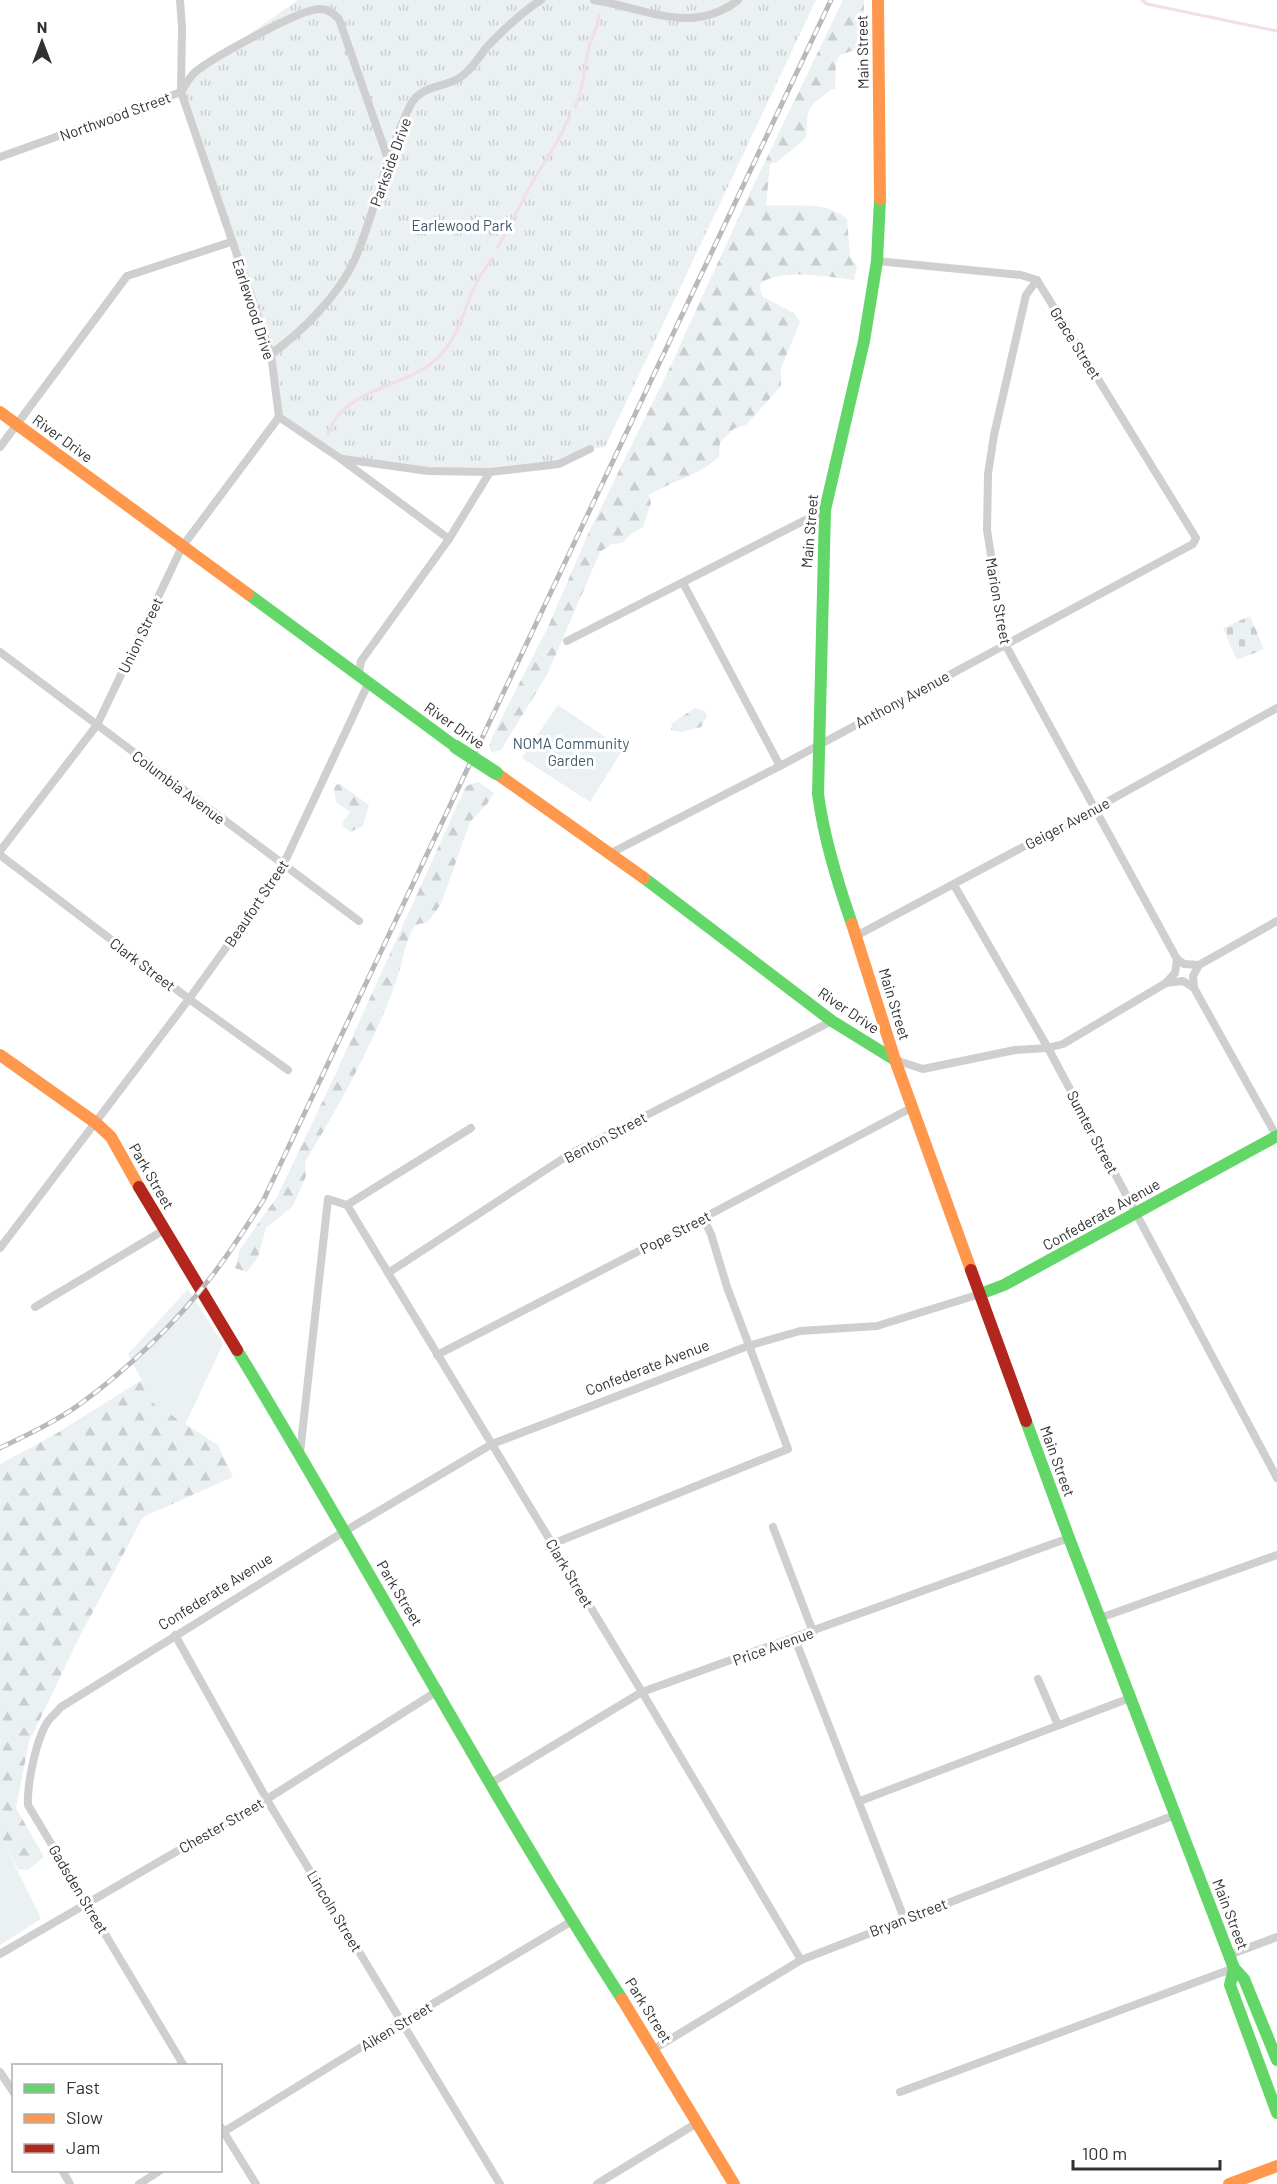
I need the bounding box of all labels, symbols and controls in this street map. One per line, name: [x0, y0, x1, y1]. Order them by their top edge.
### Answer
north arrow: [12, 12, 72, 72]
street label: Main Street: [852, 15, 872, 89]
text: N: [37, 17, 47, 36]
street label: Northwood Street: [57, 88, 173, 144]
street label: Parkside Drive: [366, 115, 414, 209]
park label: Earlewood Park: [411, 216, 513, 234]
street label: Earlewood Drive: [229, 256, 279, 362]
street label: Grace Street: [1047, 303, 1105, 383]
street label: River Drive: [29, 410, 97, 466]
street label: Main Street: [797, 493, 821, 569]
street label: Marion Street: [983, 556, 1015, 646]
street label: Union Street: [114, 594, 166, 676]
street label: Anthony Avenue: [852, 667, 952, 731]
street label: River Drive: [421, 698, 489, 752]
park label: NOMA Community Garden: [513, 734, 629, 769]
street label: Columbia Avenue: [129, 746, 229, 828]
street label: Geiger Avenue: [1022, 793, 1112, 853]
street label: Beaufort Street: [220, 856, 292, 950]
street label: Clark Street: [107, 934, 179, 994]
street label: Main Street: [876, 966, 914, 1042]
street label: River Drive: [815, 983, 883, 1037]
street label: Sumter Street: [1063, 1087, 1123, 1177]
street label: Benton Street: [561, 1108, 649, 1166]
street label: Park Street: [126, 1140, 178, 1212]
street label: Confederate Avenue: [1039, 1174, 1163, 1254]
street label: Pope Street: [637, 1207, 713, 1257]
street label: Confederate Avenue: [583, 1335, 711, 1399]
street label: Main Street: [1037, 1423, 1079, 1499]
street label: Clark Street: [542, 1535, 598, 1611]
street label: Confederate Avenue: [155, 1549, 275, 1633]
street label: Park Street: [373, 1557, 427, 1629]
street label: Price Avenue: [730, 1623, 816, 1669]
street label: Chester Street: [175, 1794, 267, 1856]
street label: Gadsden Street: [45, 1841, 113, 1937]
street label: Lincoln Street: [304, 1867, 366, 1955]
street label: Main Street: [1209, 1876, 1253, 1952]
street label: Bryan Street: [867, 1894, 949, 1940]
street label: Park Street: [622, 1974, 676, 2046]
street label: Aiken Street: [357, 1998, 435, 2054]
legend: [12, 2064, 222, 2172]
text: Fast: [66, 2076, 100, 2098]
text: Slow: [66, 2106, 103, 2128]
scale bar: [1073, 2133, 1220, 2171]
text: Jam: [66, 2136, 100, 2158]
text: 100 m: [1082, 2142, 1127, 2164]

